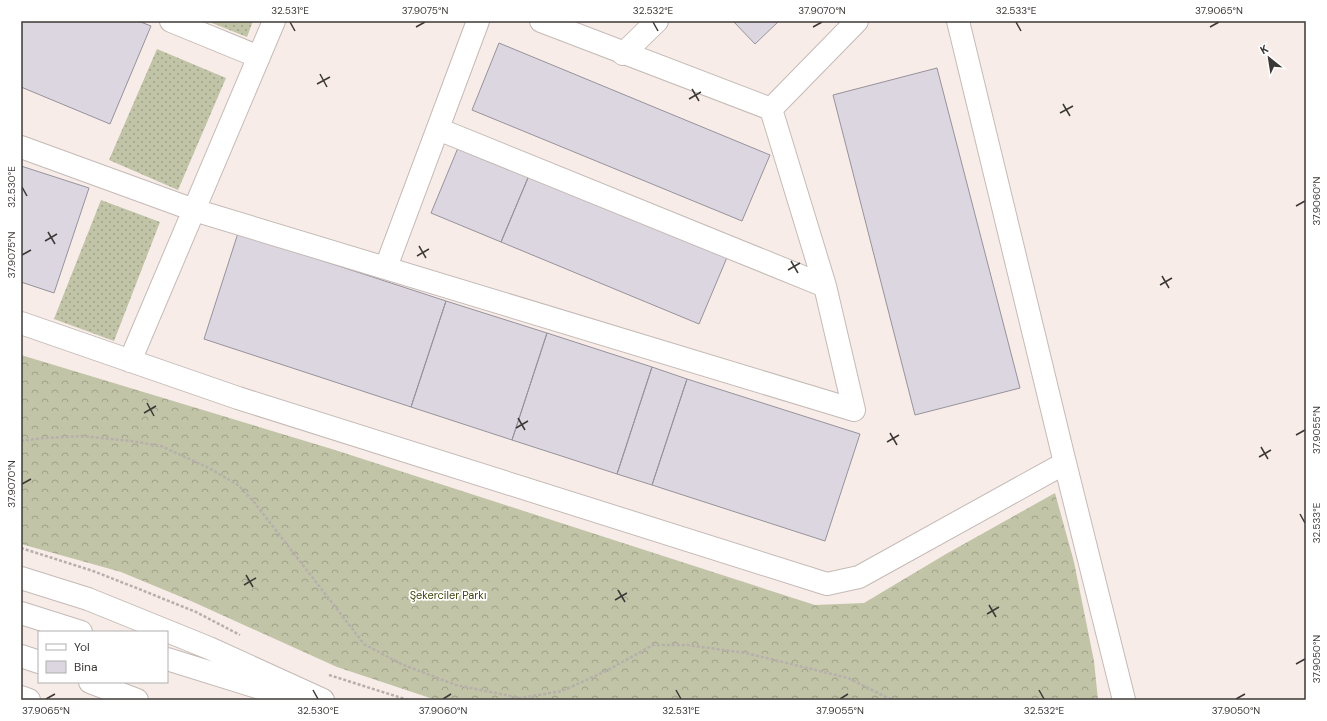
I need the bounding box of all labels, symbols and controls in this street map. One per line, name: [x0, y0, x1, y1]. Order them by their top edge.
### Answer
text: 32.531°E: [271, 4, 309, 17]
text: 37.9075°N: [402, 4, 448, 17]
text: 32.532°E: [633, 4, 674, 17]
text: 37.9070°N: [798, 4, 846, 17]
text: 32.533°E: [996, 4, 1037, 17]
text: 37.9065°N: [1195, 4, 1243, 17]
north arrow: [1249, 38, 1289, 78]
text: K: [1257, 41, 1271, 57]
text: 32.530°E: [5, 166, 18, 208]
text: 37.9060°N: [1310, 177, 1323, 225]
text: 37.9075°N: [5, 232, 18, 278]
text: 37.9055°N: [1310, 406, 1323, 454]
text: 37.9070°N: [5, 460, 18, 508]
text: 32.533°E: [1310, 502, 1323, 543]
park label: Şekerciler Parkı: [410, 588, 486, 602]
legend: [38, 631, 168, 683]
text: 37.9050°N: [1310, 635, 1323, 683]
text: Yol: [74, 639, 90, 655]
text: Bina: [74, 659, 98, 675]
text: 37.9065°N: [22, 704, 70, 717]
text: 32.530°E: [297, 704, 339, 717]
text: 37.9060°N: [419, 704, 467, 717]
text: 32.531°E: [662, 704, 700, 717]
text: 37.9055°N: [816, 704, 864, 717]
text: 32.532°E: [1024, 704, 1065, 717]
text: 37.9050°N: [1212, 704, 1260, 717]

